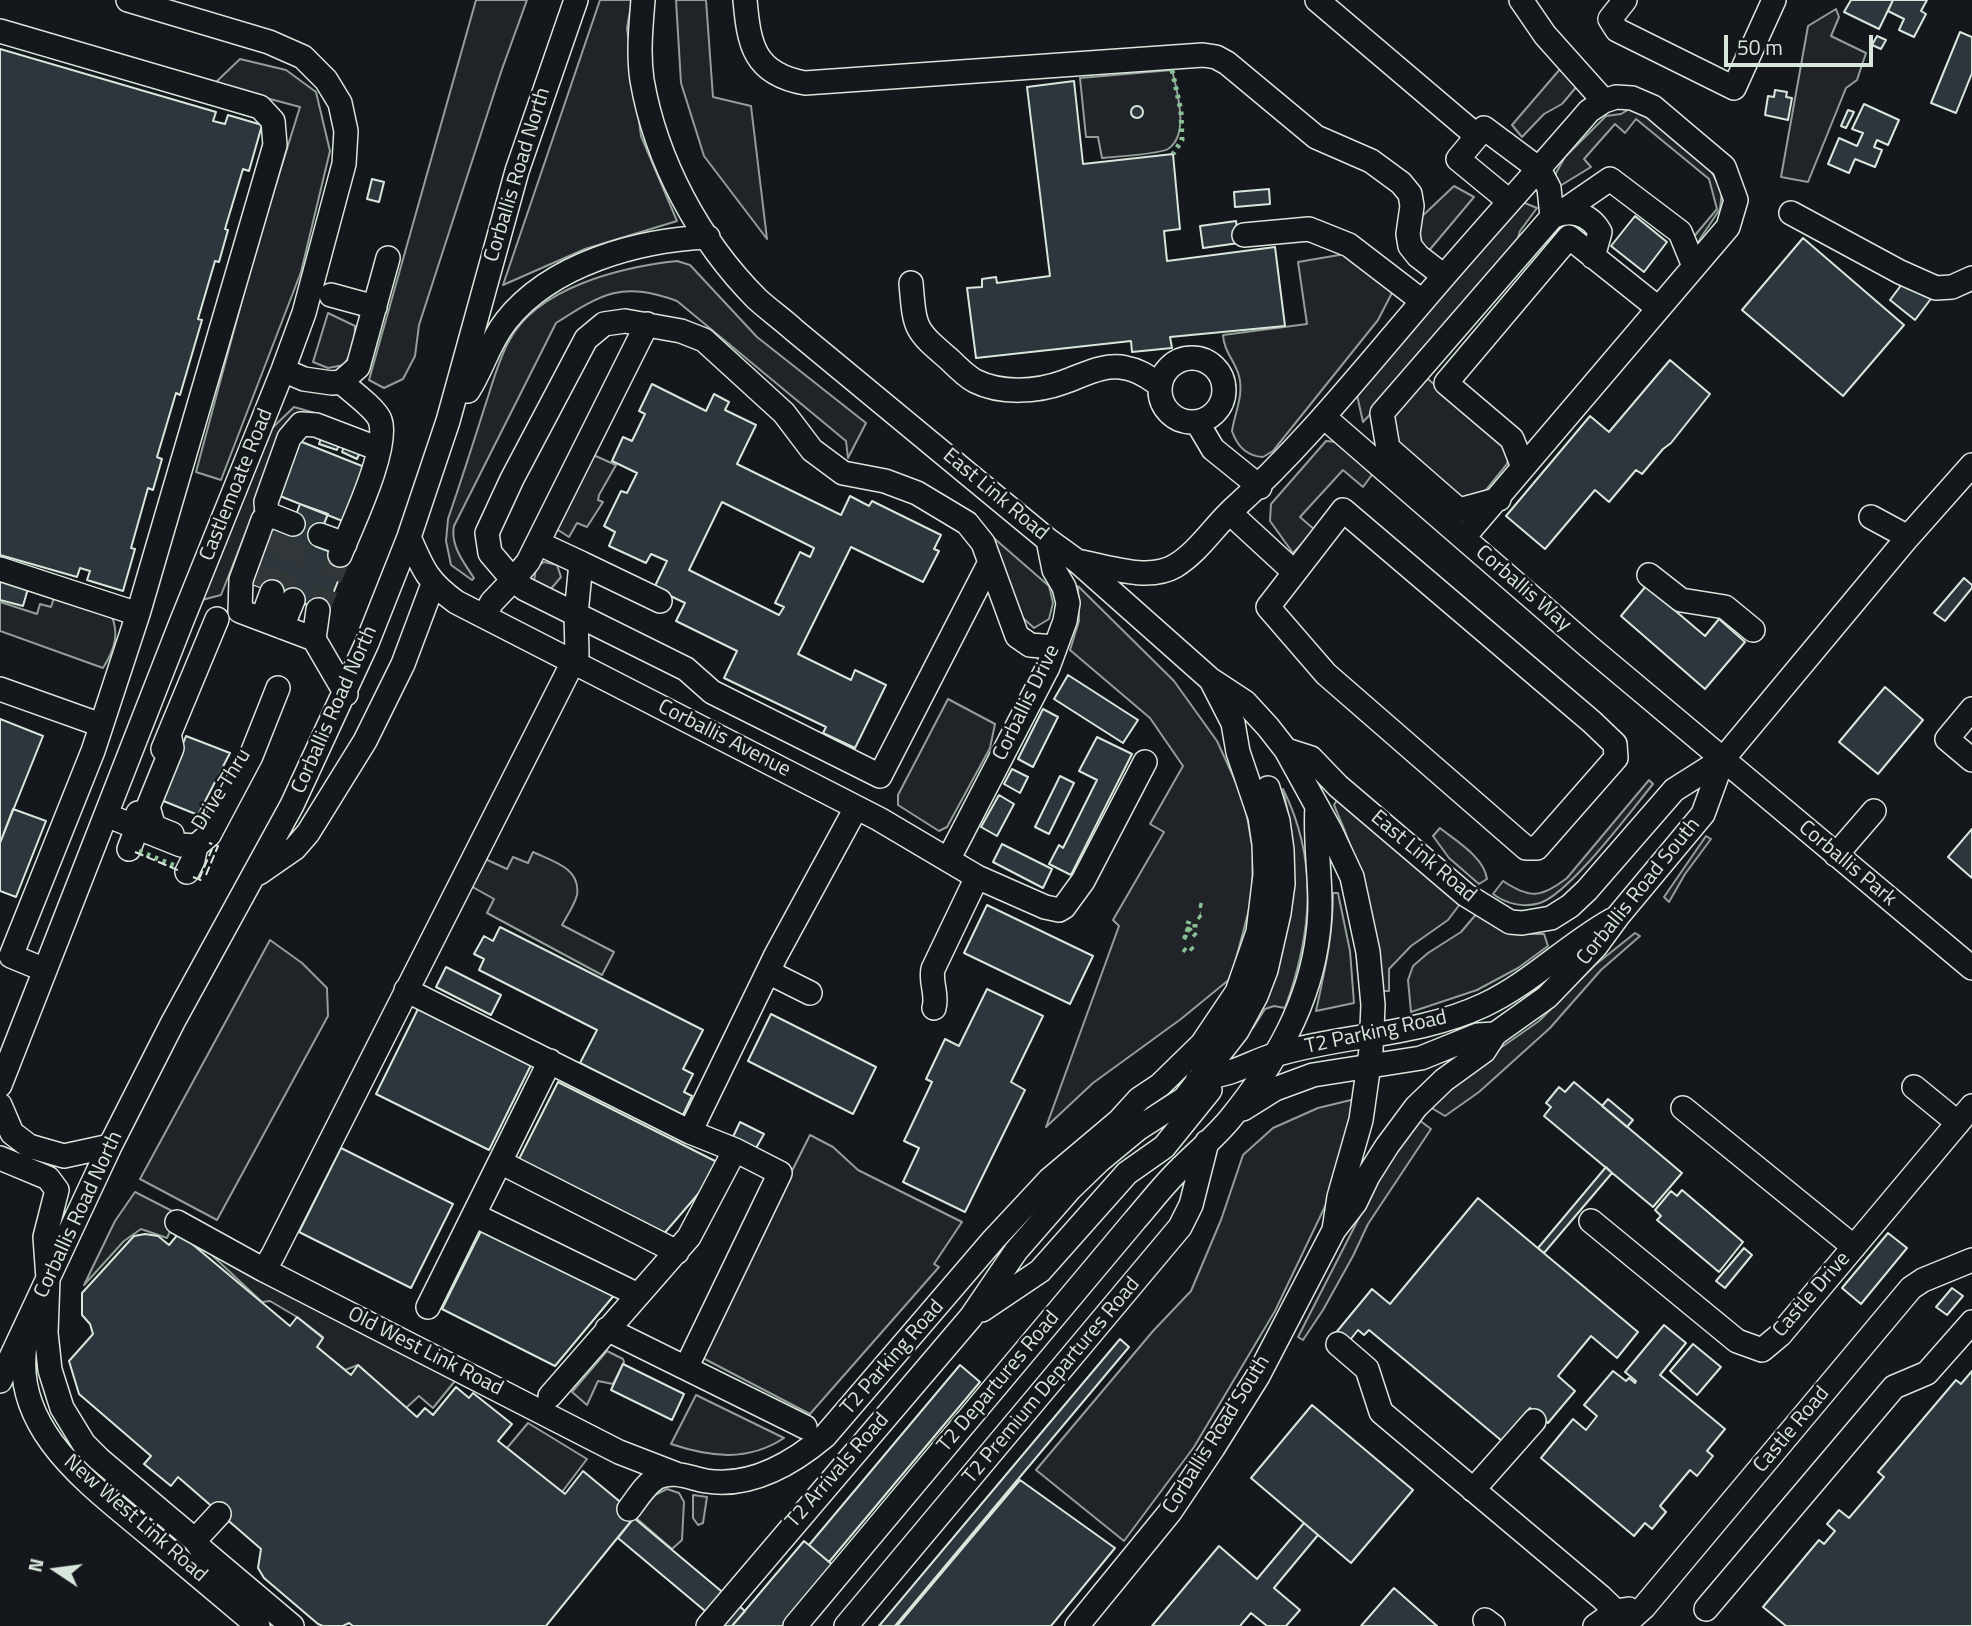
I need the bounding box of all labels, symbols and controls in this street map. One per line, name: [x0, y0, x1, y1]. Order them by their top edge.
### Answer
scale bar: [1727, 21, 1876, 65]
text: 50 m: [1737, 31, 1783, 63]
street label: Corballis Road North: [479, 85, 557, 265]
street label: Castlemoate Road: [195, 405, 279, 565]
street label: East Link Road: [937, 444, 1053, 546]
street label: Corballis Way: [1470, 541, 1576, 637]
street label: Corballis Road North: [287, 622, 383, 798]
street label: Corballis Drive: [988, 641, 1066, 765]
street label: Corballis Avenue: [653, 695, 795, 783]
street label: Drive Thru: [187, 745, 257, 835]
street label: East Link Road: [1365, 806, 1481, 908]
street label: Corballis Road South: [1572, 813, 1706, 971]
street label: Corballis Park: [1793, 816, 1901, 912]
street label: T2 Parking Road: [1303, 1006, 1449, 1060]
street label: Corballis Road North: [29, 1128, 129, 1302]
street label: Castle Drive: [1768, 1247, 1856, 1343]
street label: T2 Premium Departures Road: [958, 1273, 1146, 1489]
street label: T2 Parking Road: [836, 1295, 950, 1421]
street label: Old West Link Road: [343, 1302, 507, 1402]
street label: T2 Departures Road: [933, 1306, 1065, 1458]
street label: Corballis Road South: [1158, 1351, 1276, 1519]
street label: Castle Road: [1749, 1382, 1835, 1478]
street label: T2 Arrivals Road: [781, 1408, 895, 1534]
street label: New West Link Road: [58, 1450, 212, 1588]
north arrow: [21, 1535, 91, 1605]
text: N: [19, 1555, 51, 1575]

